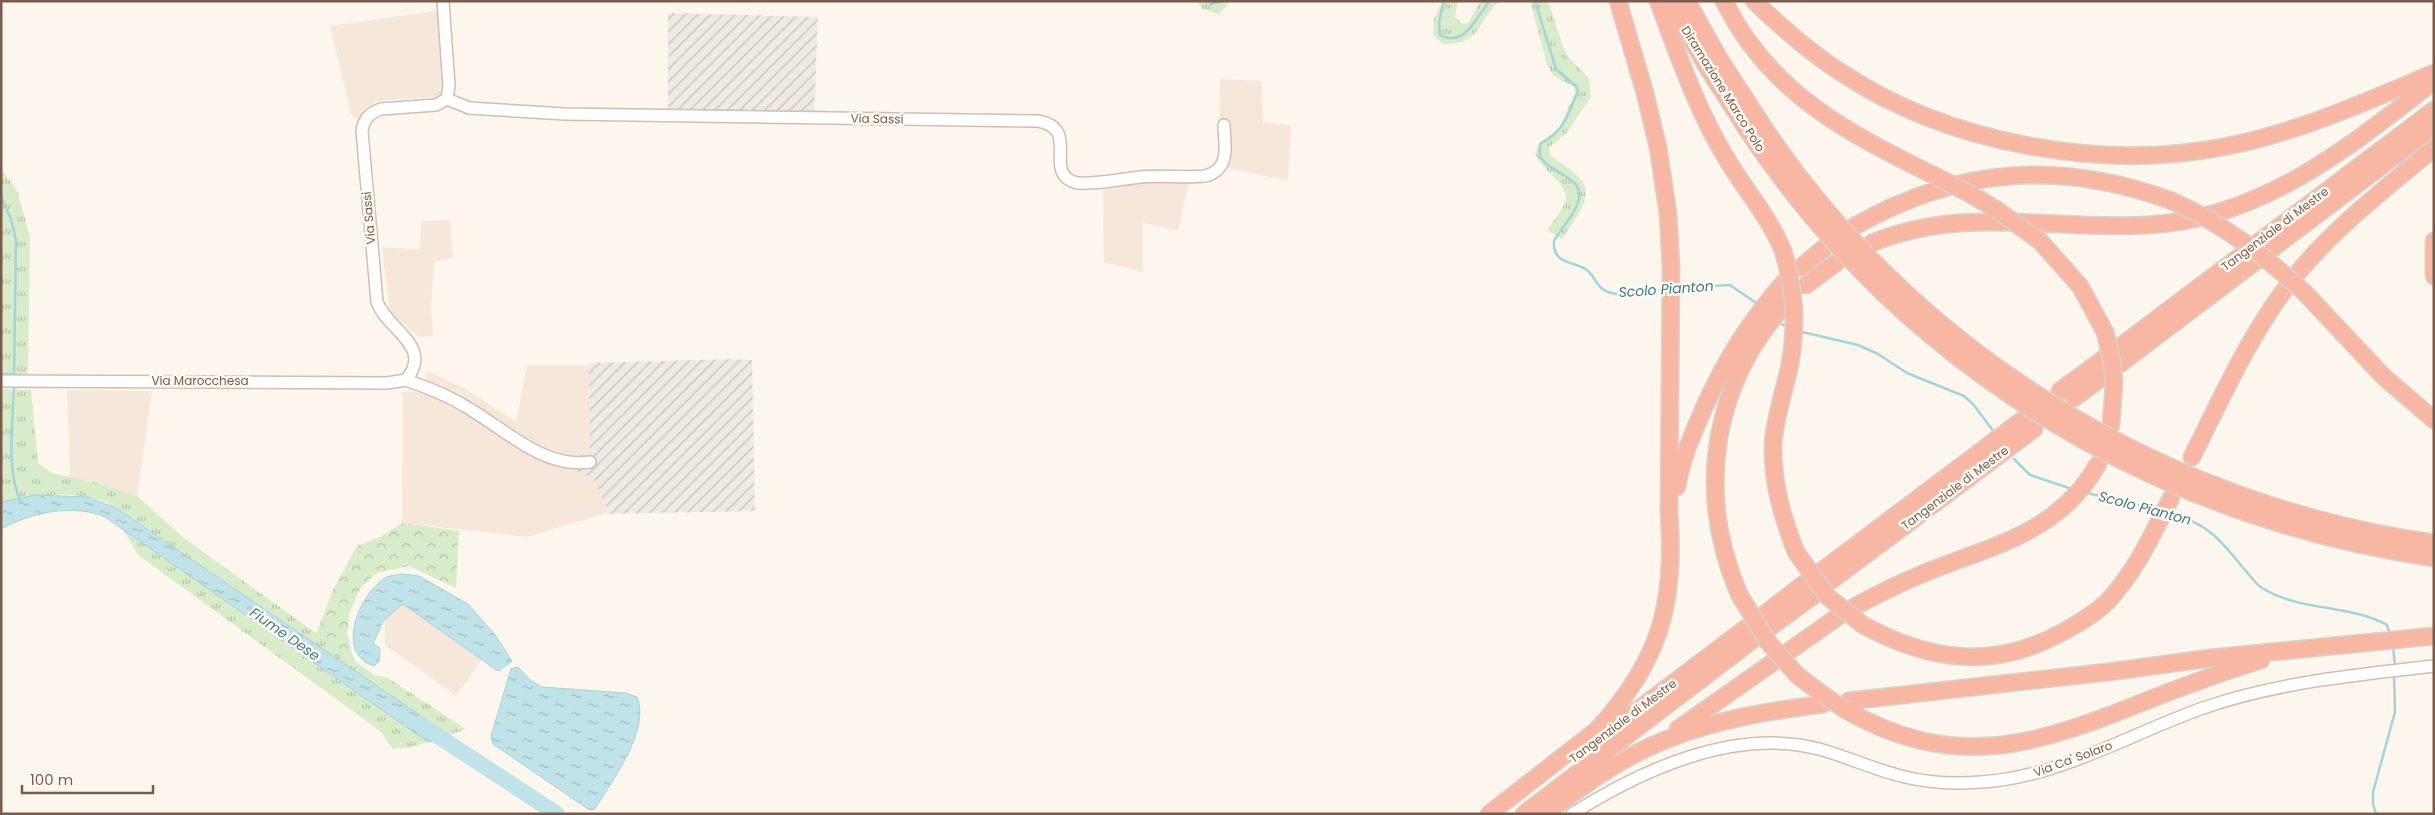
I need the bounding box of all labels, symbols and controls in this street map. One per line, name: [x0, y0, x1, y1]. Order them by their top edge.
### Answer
street label: Diramazione Marco Polo: [1678, 23, 1769, 155]
street label: Via Sassi: [850, 110, 904, 127]
street label: Tangenziale di Mestre: [2218, 183, 2332, 275]
street label: Via Sassi: [358, 191, 379, 245]
water label: Scolo Pianton: [1618, 276, 1714, 302]
street label: Via Marocchesa: [151, 372, 249, 389]
street label: Tangenziale di Mestre: [1898, 442, 2012, 534]
water label: Scolo Pianton: [2096, 486, 2194, 530]
water label: Fiume Dese: [246, 602, 324, 666]
street label: Tangenziale di Mestre: [1566, 675, 1680, 767]
street label: Via Ca' Solaro: [2031, 736, 2115, 781]
scale bar: [22, 762, 154, 794]
text: 100 m: [30, 769, 73, 790]

